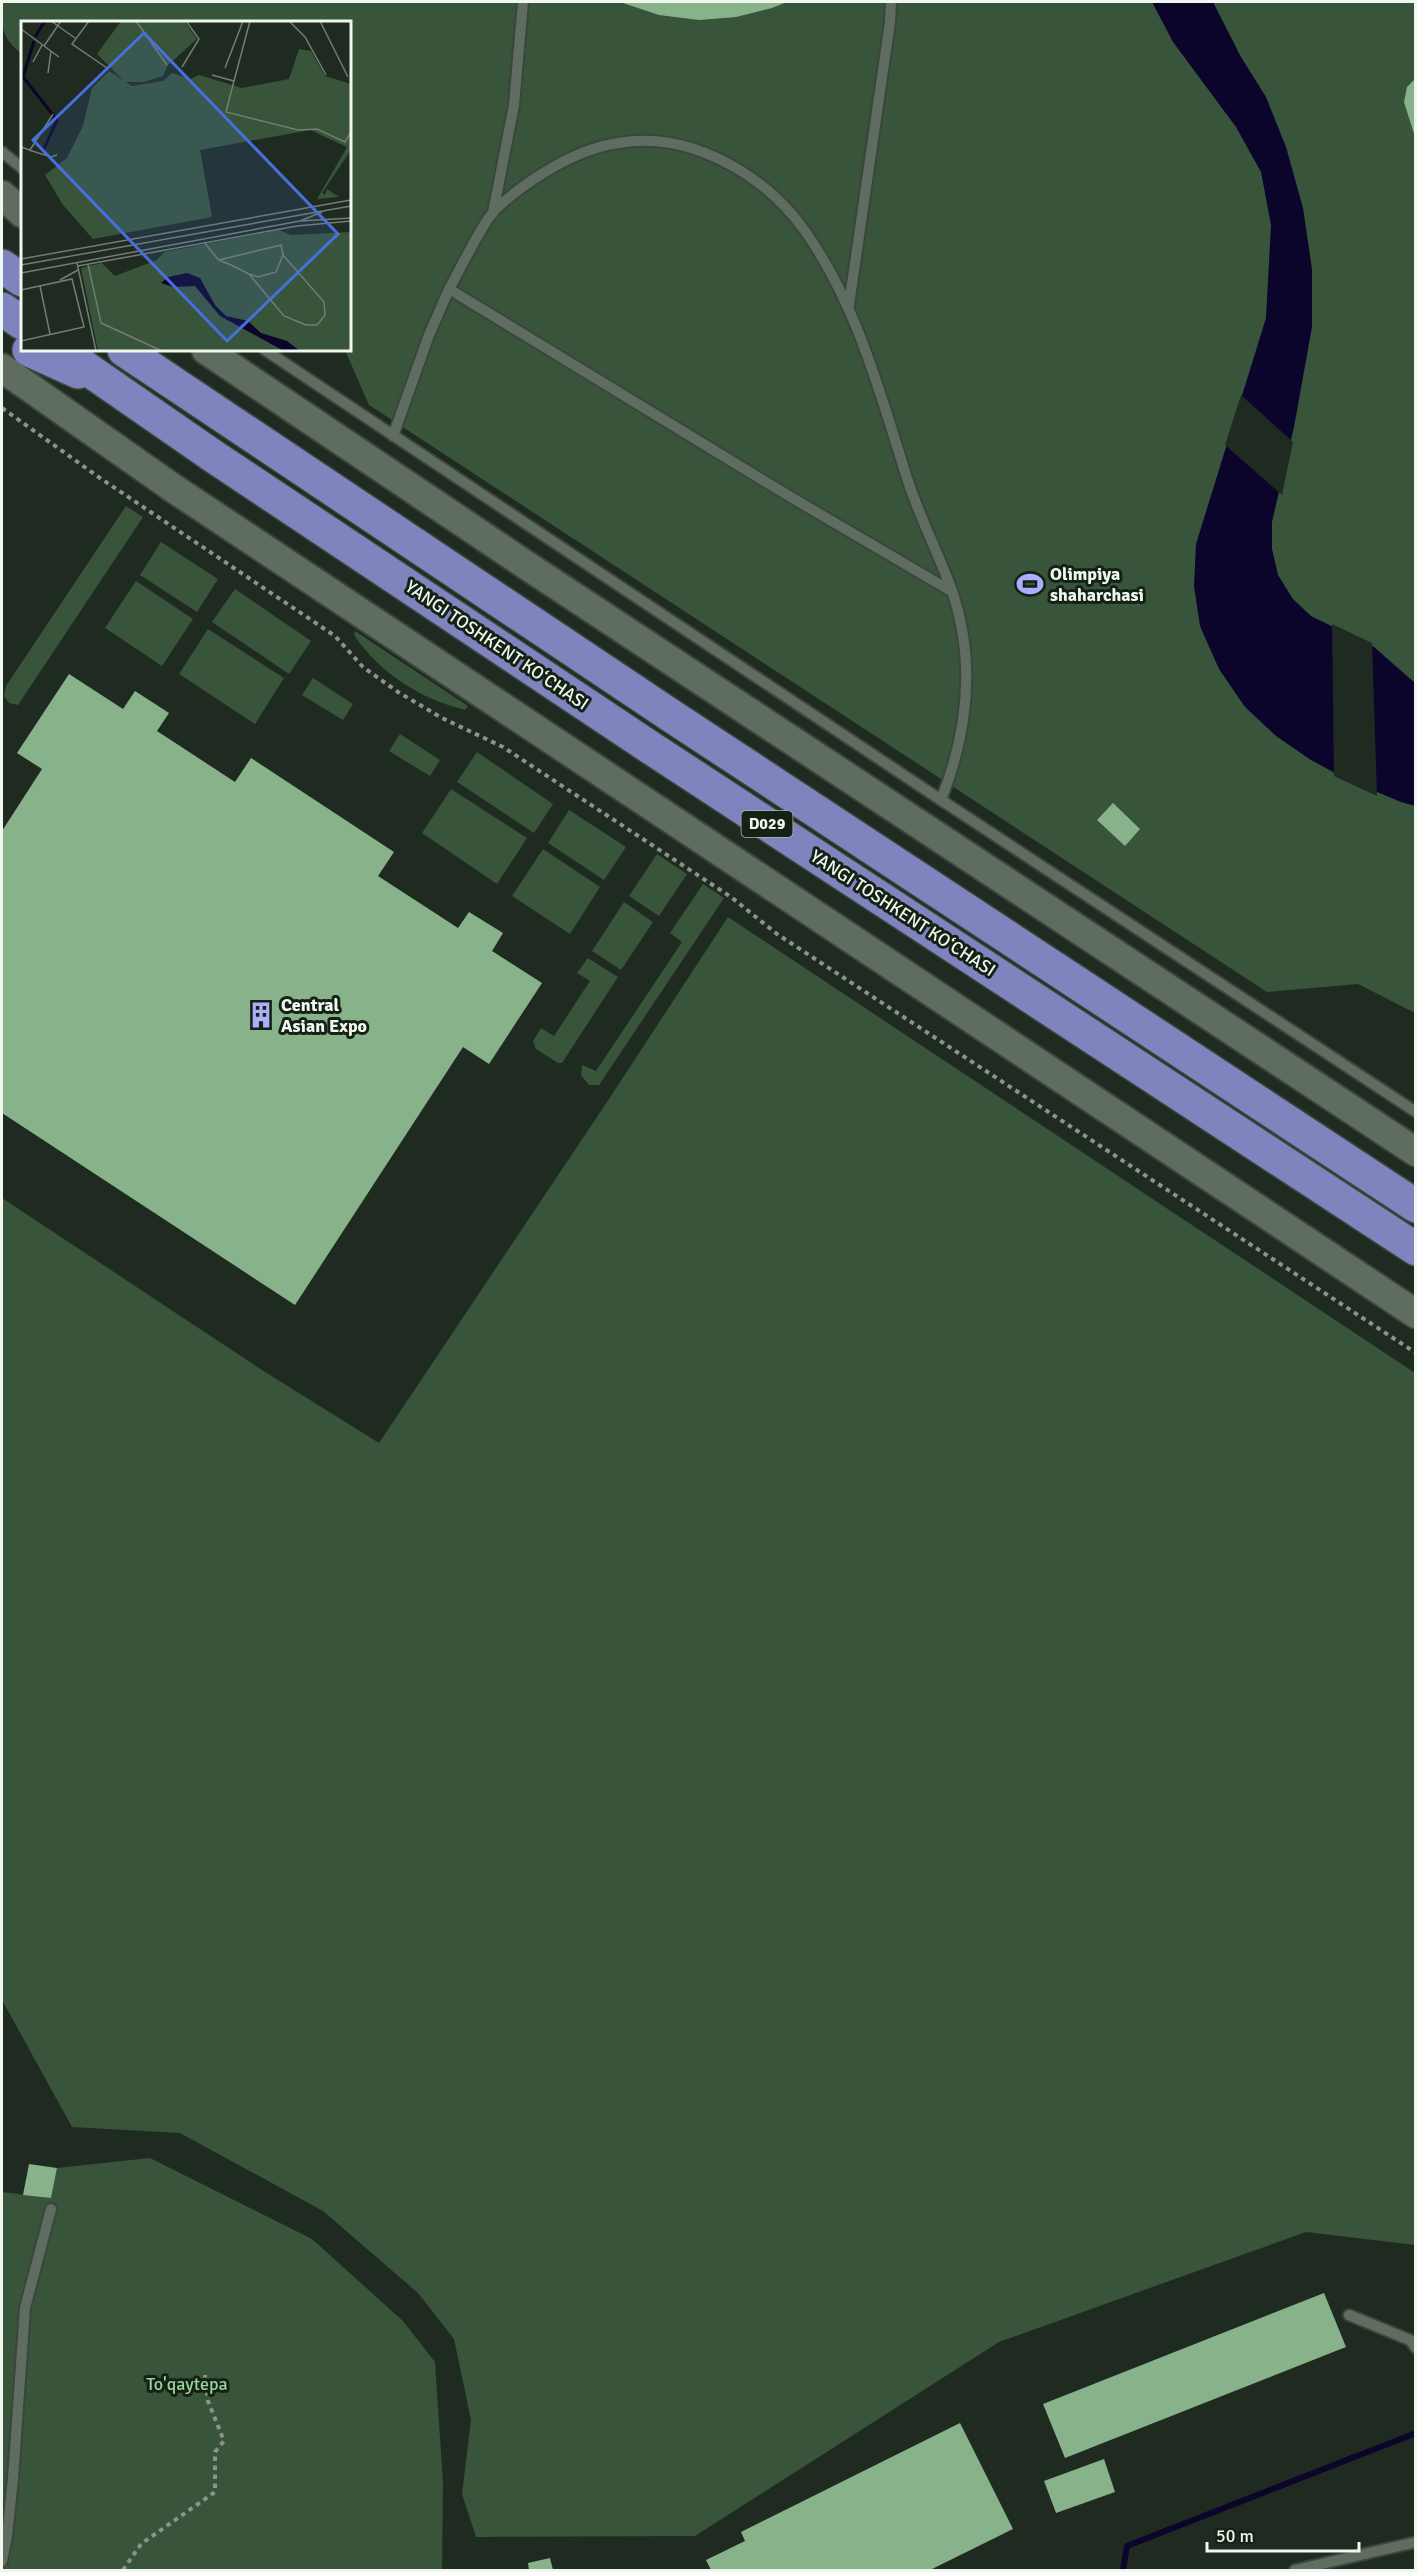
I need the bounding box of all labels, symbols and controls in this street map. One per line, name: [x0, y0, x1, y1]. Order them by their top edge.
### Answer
inset map: [21, 21, 351, 351]
place label: Olimpiya shaharchasi: [1050, 563, 1144, 606]
sports icon: Olimpiya shaharchasi: [1015, 569, 1045, 599]
street label: YANGI TOSHKENT KO‘CHASI: [401, 575, 593, 715]
road number: D029: [742, 811, 792, 837]
street label: YANGI TOSHKENT KO‘CHASI: [806, 845, 1000, 981]
place label: Central Asian Expo: [281, 994, 367, 1037]
building icon: Central Asian Expo: [246, 1000, 276, 1030]
park label: To'qaytepa: [146, 2373, 228, 2395]
scale bar: [1207, 2515, 1358, 2553]
text: 50 m: [1216, 2525, 1254, 2547]

